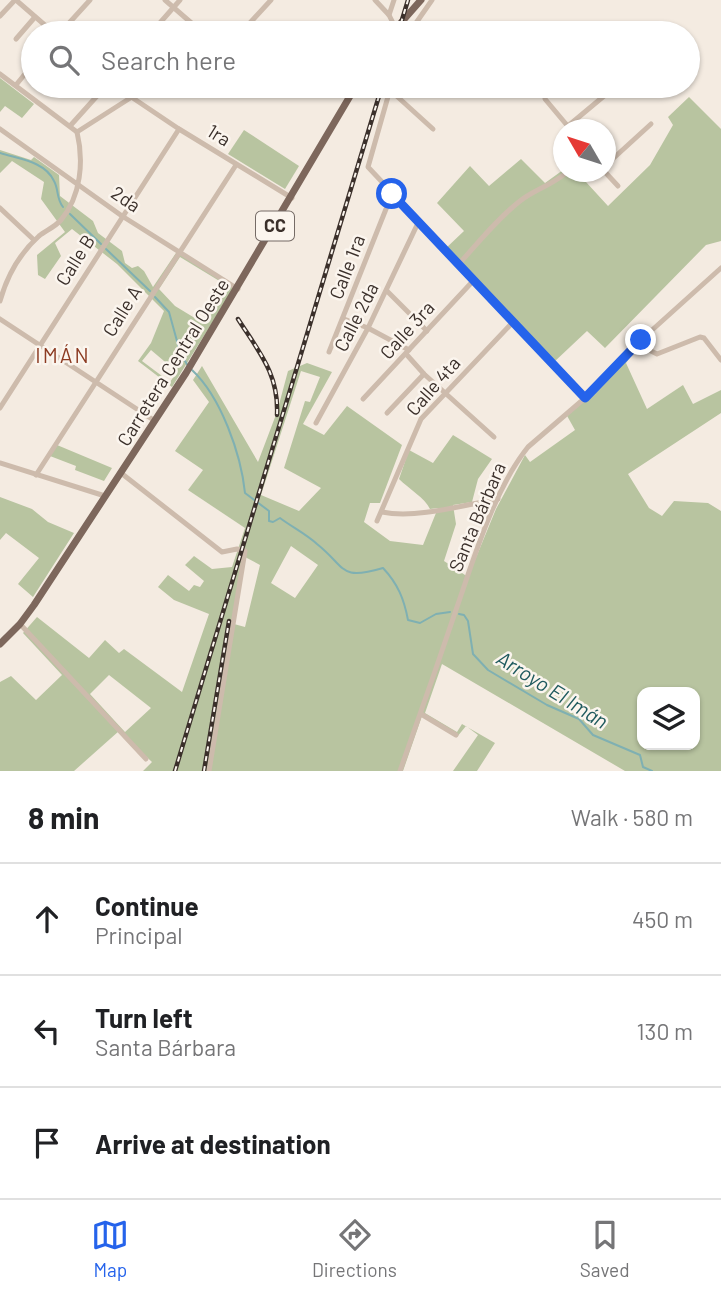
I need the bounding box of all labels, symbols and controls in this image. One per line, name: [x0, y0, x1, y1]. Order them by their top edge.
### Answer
search box: [21, 21, 700, 98]
icon: search: [45, 41, 83, 79]
text: Search here: [101, 44, 236, 75]
street label: 1ra: [203, 119, 235, 150]
north arrow: [553, 119, 616, 182]
route start: [376, 178, 407, 209]
street label: 2da: [107, 181, 145, 217]
road number: CC: [256, 211, 294, 240]
street label: Calle B: [50, 230, 99, 289]
street label: Calle 1ra: [324, 231, 369, 302]
street label: Carretera Central Oeste: [112, 274, 234, 450]
street label: Calle 2da: [328, 279, 383, 355]
street label: Calle A: [97, 281, 146, 340]
street label: Calle 3ra: [375, 296, 439, 363]
route end: [625, 324, 656, 355]
district label: IMÁN: [35, 342, 91, 367]
street label: Calle 4ta: [401, 351, 465, 420]
street label: Santa Bárbara: [443, 459, 510, 575]
water label: Arroyo El Imán: [492, 645, 613, 733]
map controls: [637, 687, 700, 750]
button: layers: [637, 687, 700, 750]
text: 8 min: [28, 799, 99, 835]
text: Walk · 580 m: [571, 803, 693, 831]
text: Continue: [95, 890, 199, 921]
icon: ahead: [28, 900, 66, 938]
text: 450 m: [632, 905, 693, 933]
text: Principal: [95, 921, 183, 949]
text: Turn left: [95, 1002, 193, 1033]
icon: left: [28, 1012, 66, 1050]
text: 130 m: [636, 1017, 693, 1045]
text: Santa Bárbara: [95, 1033, 236, 1061]
icon: arrive: [28, 1124, 66, 1162]
text: Arrive at destination: [95, 1128, 331, 1159]
tab: Map: [91, 1216, 129, 1281]
tab: Directions: [312, 1216, 397, 1281]
tab: Saved: [580, 1216, 630, 1281]

